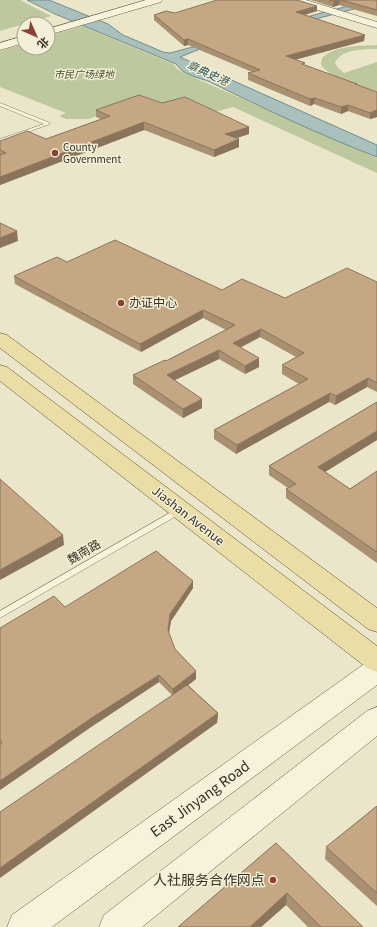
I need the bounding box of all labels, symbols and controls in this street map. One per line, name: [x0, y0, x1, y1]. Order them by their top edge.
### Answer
north arrow: [16, 16, 56, 56]
text: 北: [34, 34, 53, 53]
water label: 章典史港: [185, 56, 234, 89]
park label: 市民广场绿地: [54, 66, 115, 81]
place label: County Government: [63, 139, 121, 166]
marker: County Government: [50, 148, 60, 158]
place label: 办证中心: [129, 293, 177, 310]
marker: 办证中心: [116, 298, 126, 308]
street label: Jiashan Avenue: [149, 481, 229, 549]
street label: 魏南路: [63, 534, 103, 567]
street label: East Jinyang Road: [146, 755, 253, 841]
place label: 人社服务合作网点: [153, 869, 265, 889]
marker: 人社服务合作网点: [268, 875, 278, 885]

